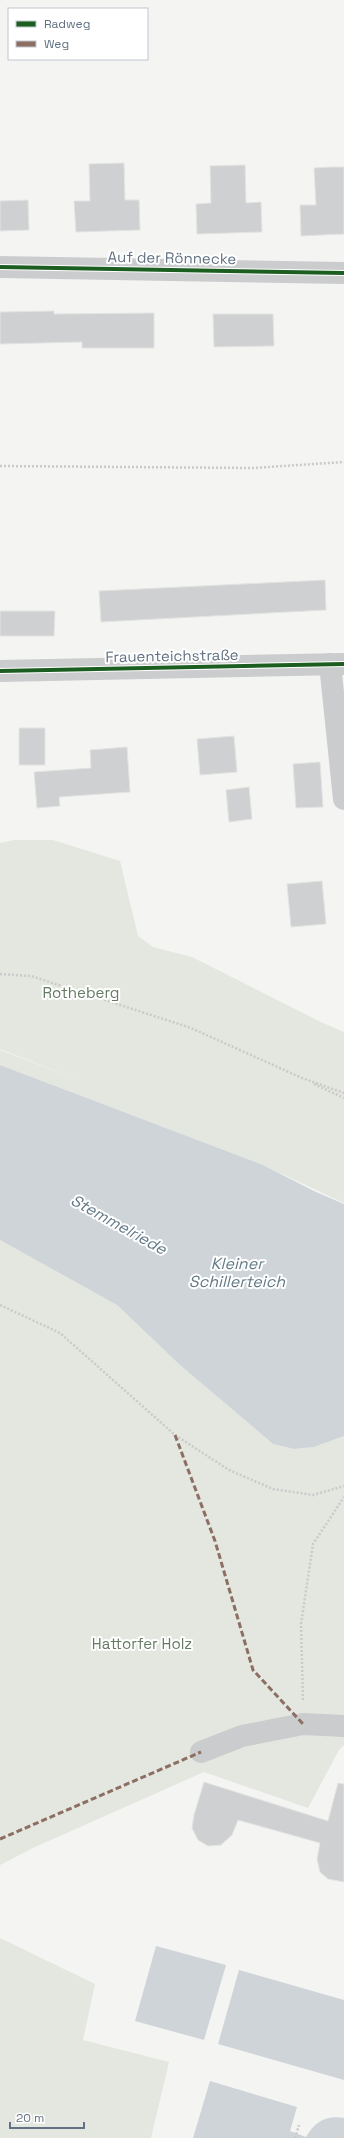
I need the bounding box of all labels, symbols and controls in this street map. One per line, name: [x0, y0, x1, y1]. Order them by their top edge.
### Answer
legend: [8, 8, 148, 60]
text: Radweg: [44, 16, 90, 32]
text: Weg: [44, 36, 69, 52]
street label: Auf der Rönnecke: [108, 247, 237, 268]
street label: Frauenteichstraße: [105, 645, 239, 666]
park label: Rotheberg: [43, 983, 119, 1002]
water label: Stemmelriede: [67, 1189, 171, 1260]
water label: Kleiner Schillerteich: [189, 1253, 286, 1292]
park label: Hattorfer Holz: [92, 1634, 192, 1653]
scale bar: [10, 2104, 84, 2130]
text: 20 m: [16, 2110, 44, 2126]

